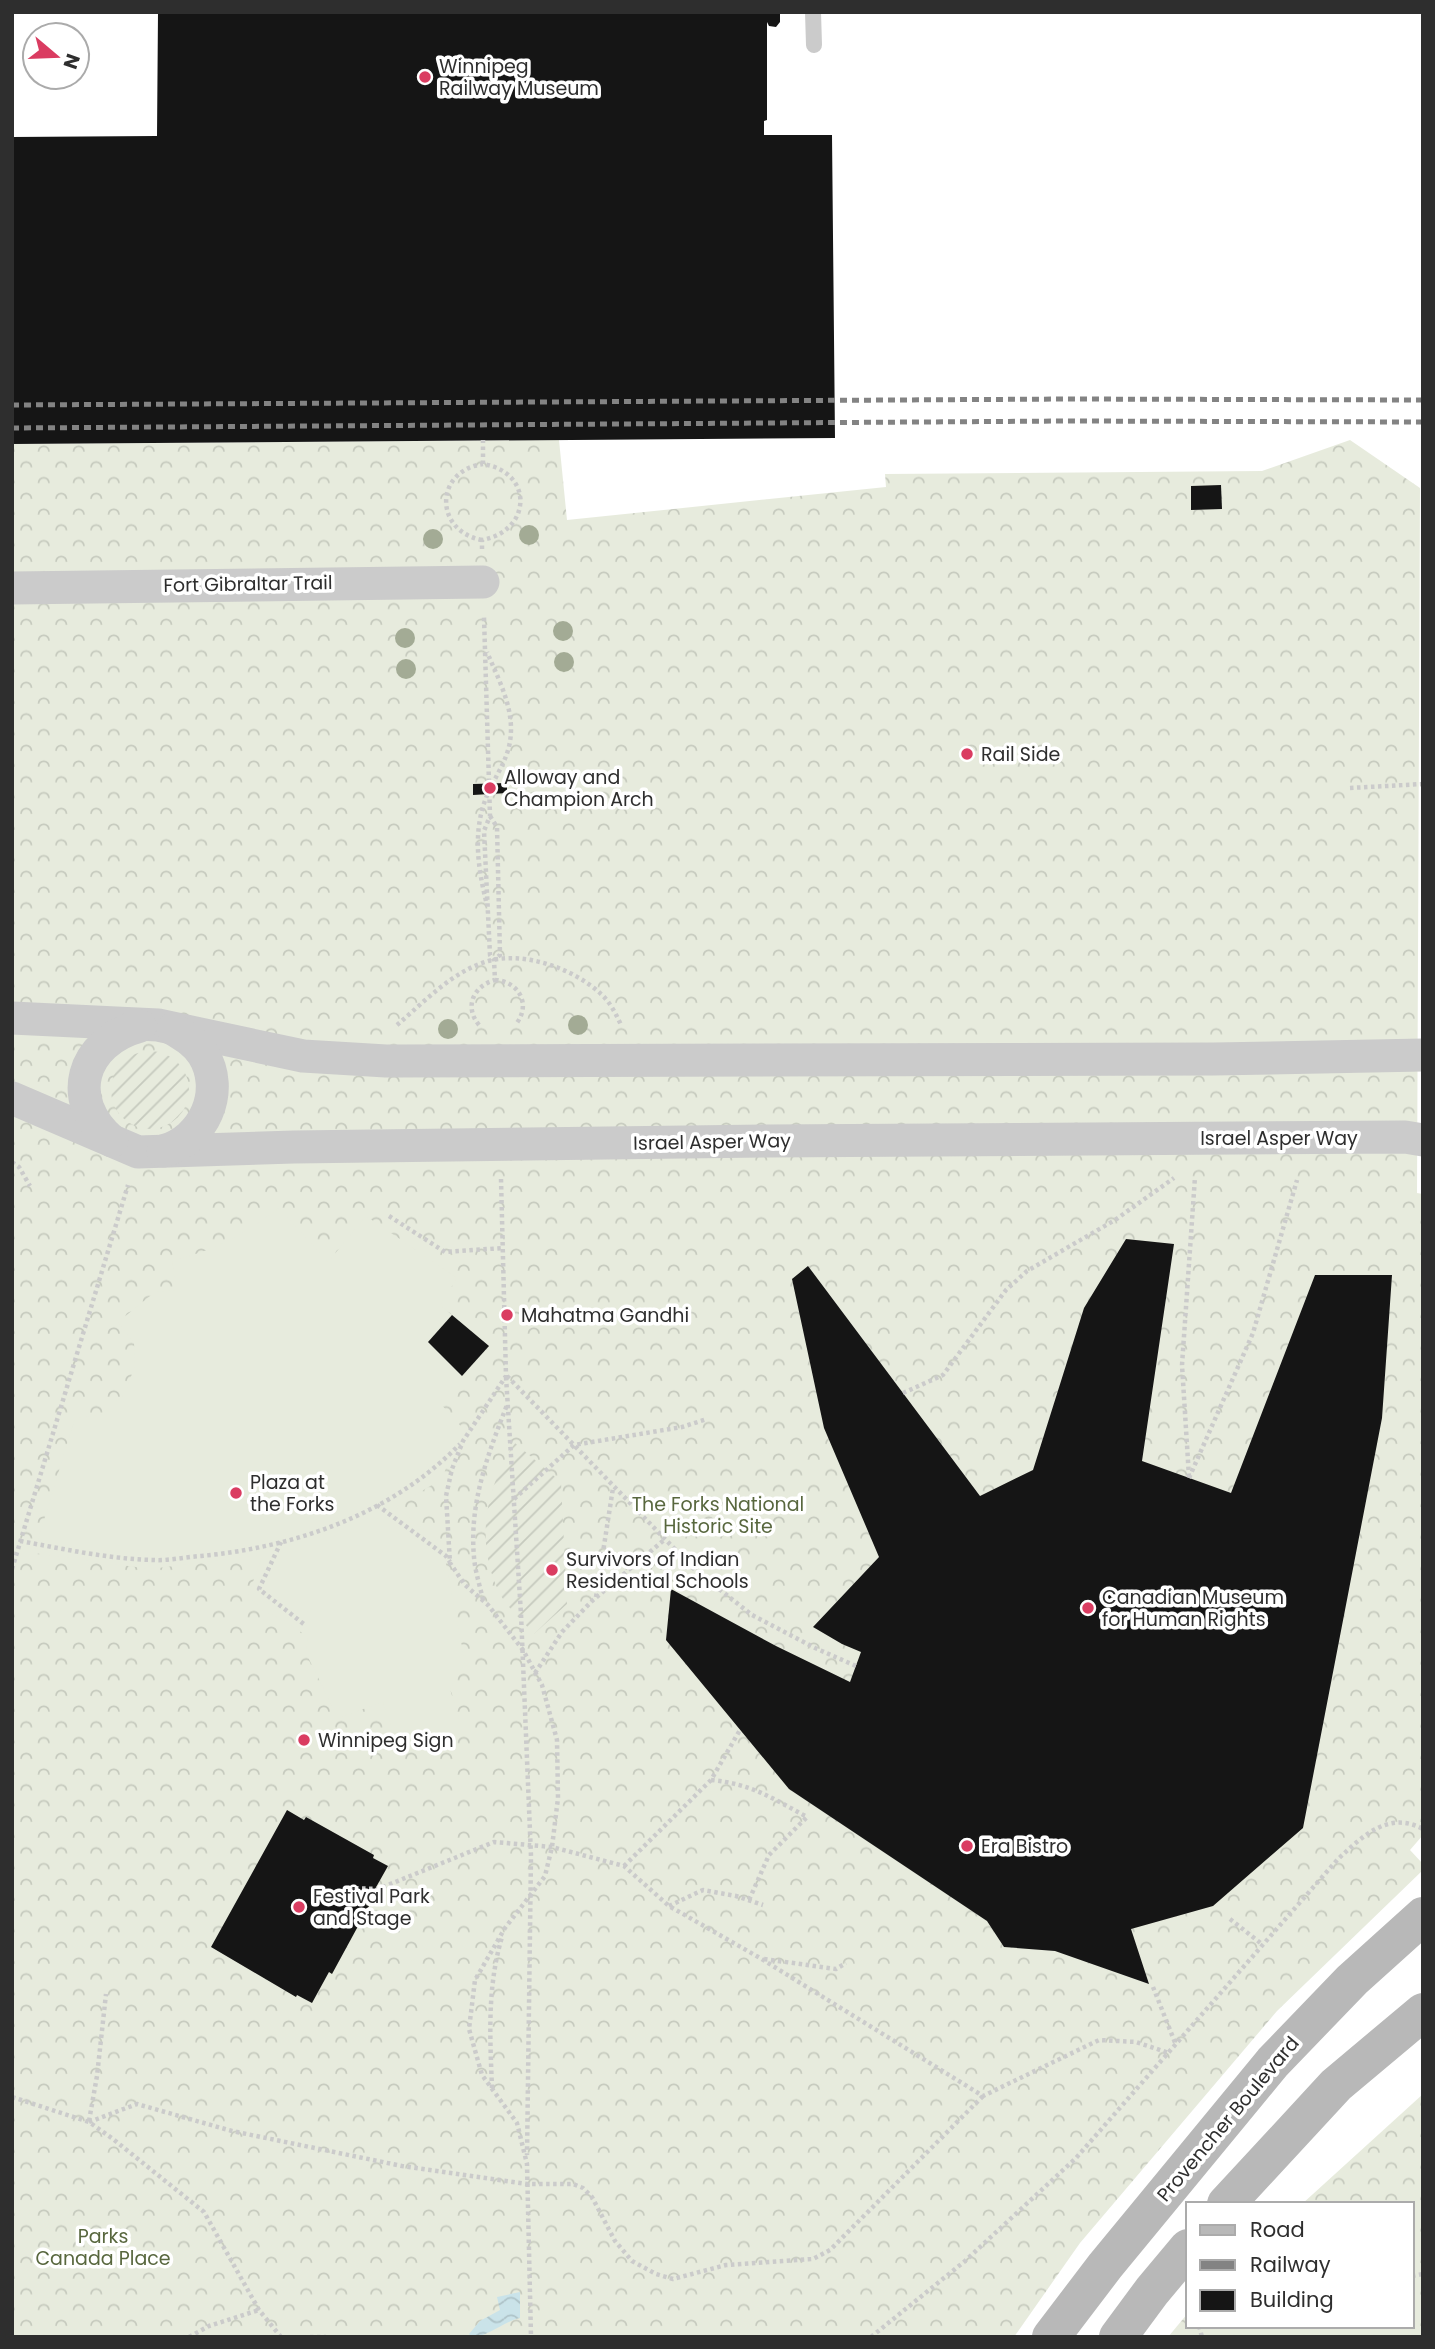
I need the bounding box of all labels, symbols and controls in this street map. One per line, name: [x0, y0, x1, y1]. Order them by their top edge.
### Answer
north arrow: [21, 21, 91, 91]
text: N: [57, 50, 87, 73]
place label: Winnipeg Railway Museum: [439, 53, 599, 102]
marker: Winnipeg Railway Museum: [417, 69, 433, 85]
street label: Fort Gibraltar Trail: [163, 569, 333, 599]
place label: Rail Side: [981, 741, 1060, 768]
marker: Rail Side: [959, 746, 975, 762]
place label: Alloway and Champion Arch: [504, 764, 654, 813]
marker: Alloway and Champion Arch: [482, 780, 498, 796]
street label: Israel Asper Way: [1200, 1125, 1358, 1152]
street label: Israel Asper Way: [633, 1127, 791, 1157]
place label: Mahatma Gandhi: [521, 1302, 689, 1329]
marker: Mahatma Gandhi: [499, 1307, 515, 1323]
place label: Plaza at the Forks: [250, 1469, 334, 1518]
marker: Plaza at the Forks: [228, 1485, 244, 1501]
park label: The Forks National Historic Site: [632, 1491, 804, 1540]
place label: Survivors of Indian Residential Schools: [566, 1546, 749, 1595]
marker: Survivors of Indian Residential Schools: [544, 1562, 560, 1578]
place label: Canadian Museum for Human Rights: [1102, 1584, 1284, 1633]
marker: Canadian Museum for Human Rights: [1080, 1600, 1096, 1616]
place label: Winnipeg Sign: [318, 1727, 454, 1754]
marker: Winnipeg Sign: [296, 1732, 312, 1748]
place label: Era Bistro: [981, 1833, 1068, 1860]
marker: Era Bistro: [959, 1838, 975, 1854]
place label: Festival Park and Stage: [313, 1883, 430, 1932]
marker: Festival Park and Stage: [291, 1899, 307, 1915]
street label: Provencher Boulevard: [1151, 2031, 1305, 2207]
legend: [1186, 2202, 1414, 2328]
text: Road: [1250, 2215, 1305, 2244]
park label: Parks Canada Place: [35, 2223, 171, 2272]
text: Railway: [1250, 2250, 1331, 2279]
text: Building: [1250, 2285, 1334, 2314]

